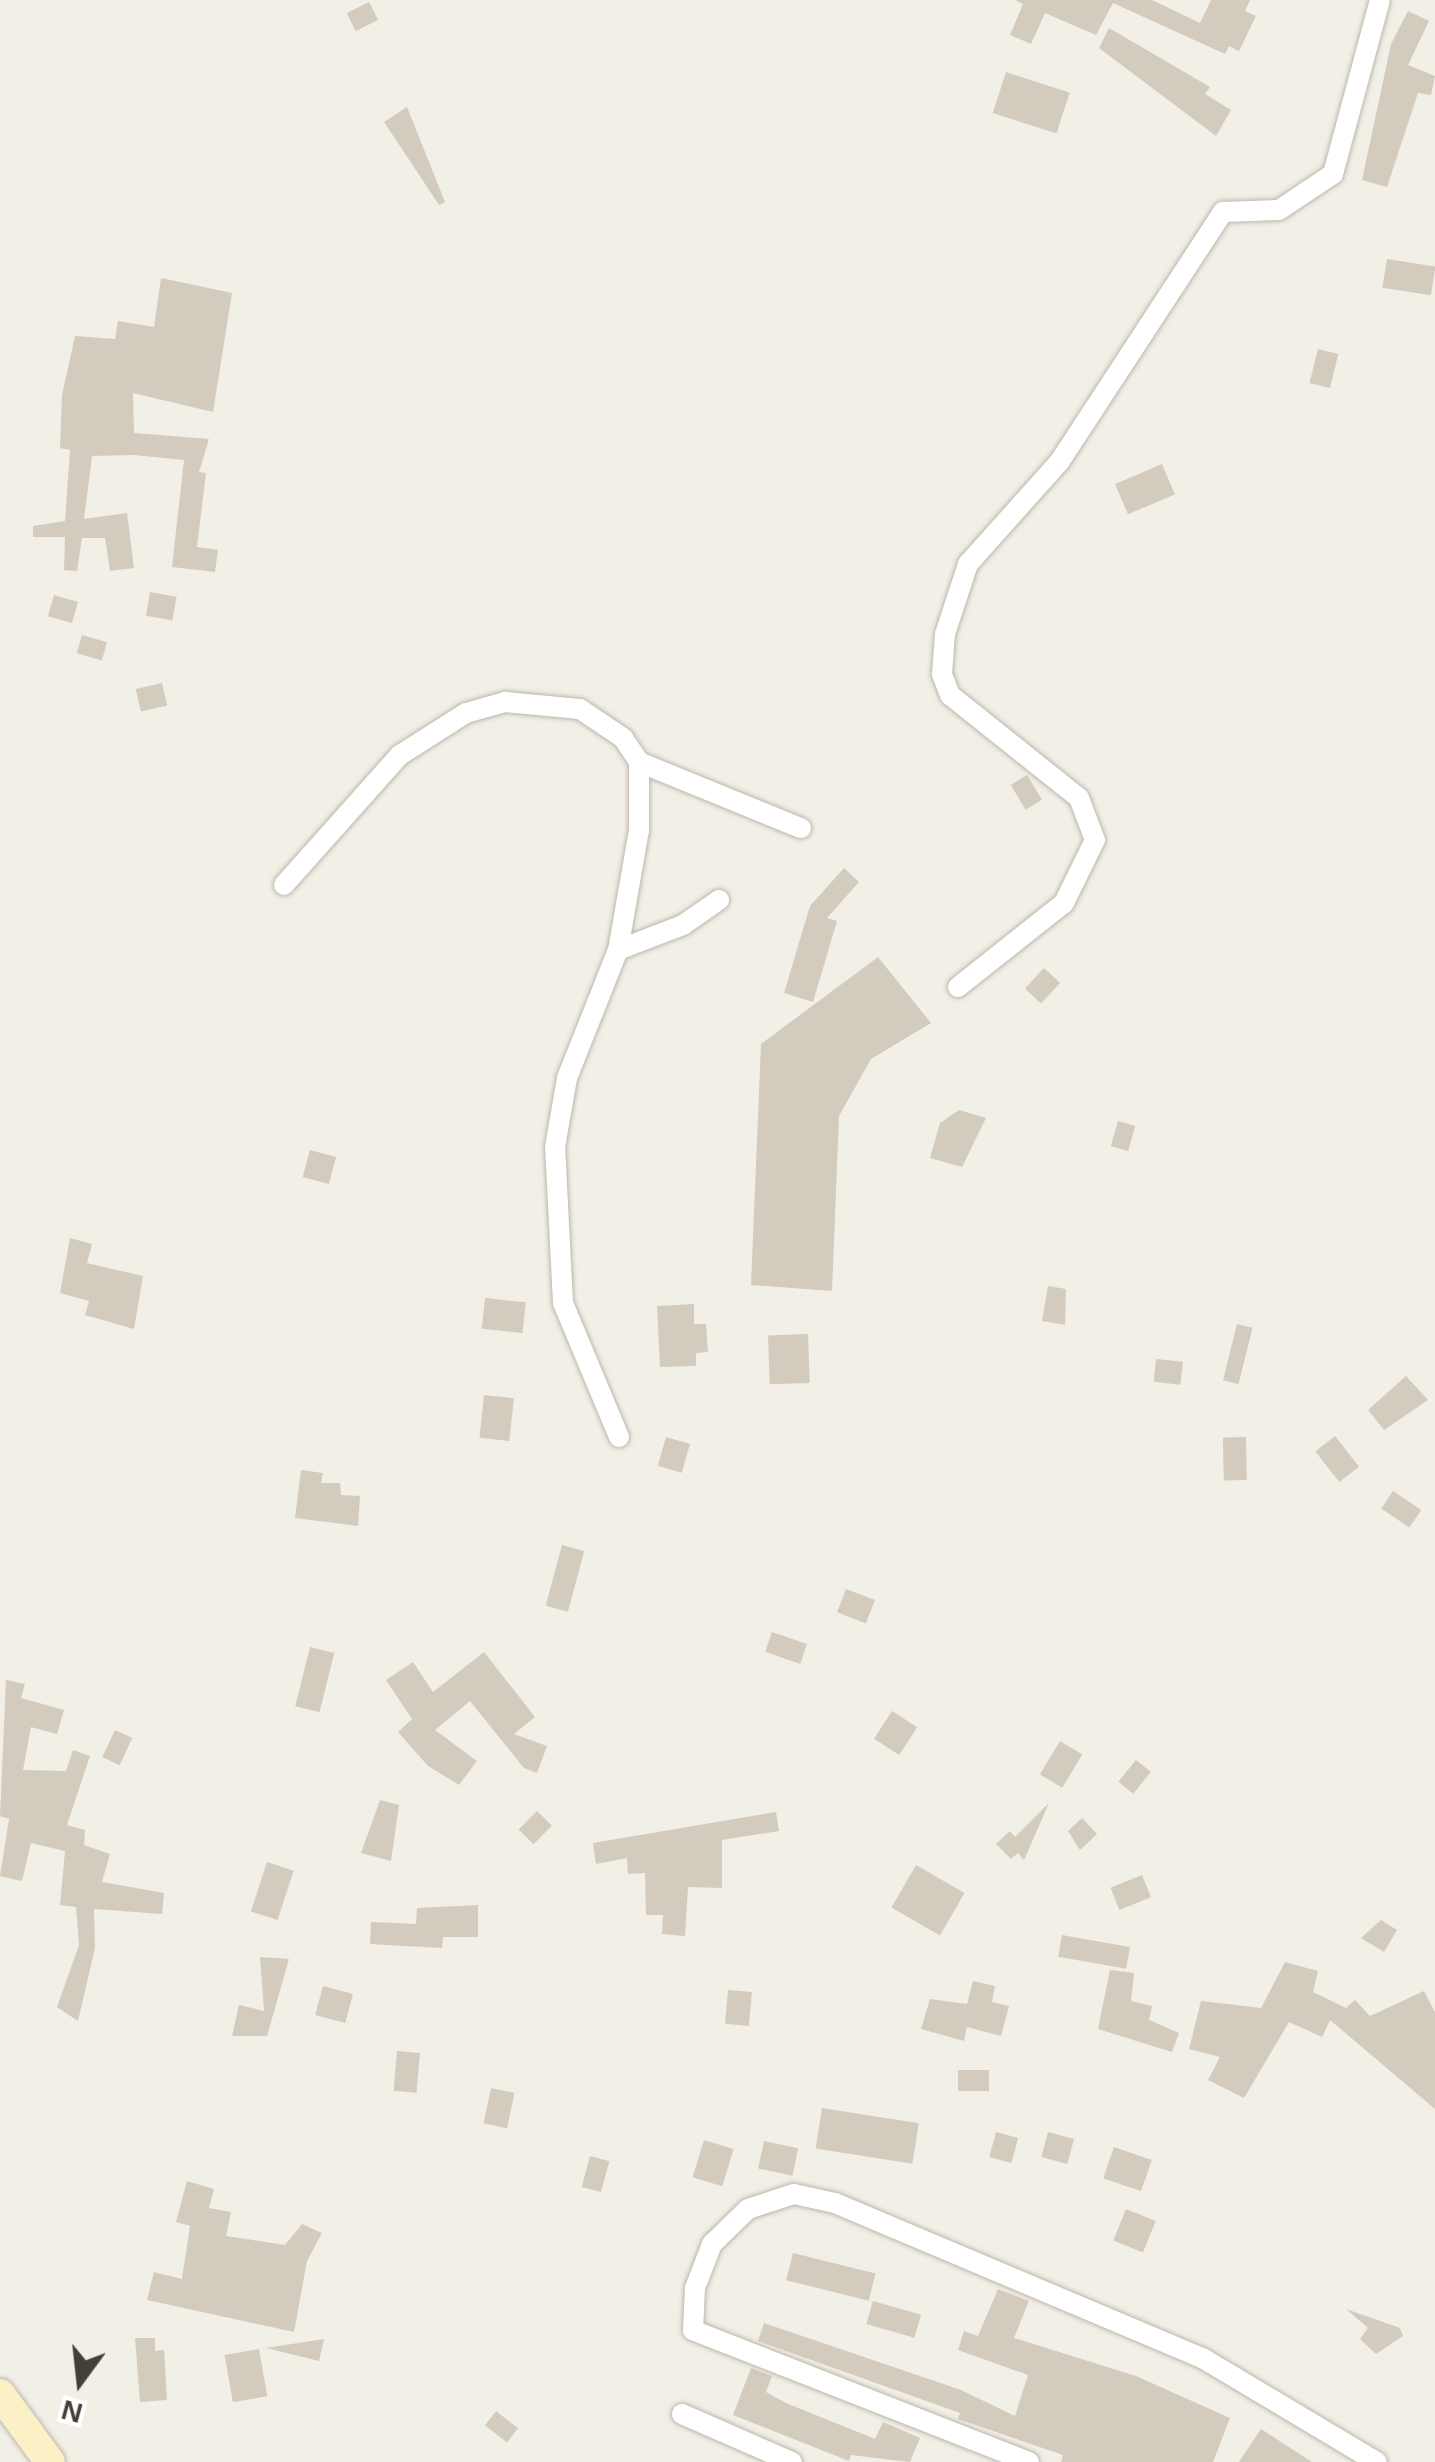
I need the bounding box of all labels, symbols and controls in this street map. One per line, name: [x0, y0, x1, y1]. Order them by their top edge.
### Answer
north arrow: [30, 2332, 130, 2432]
text: N: [58, 2394, 86, 2429]

